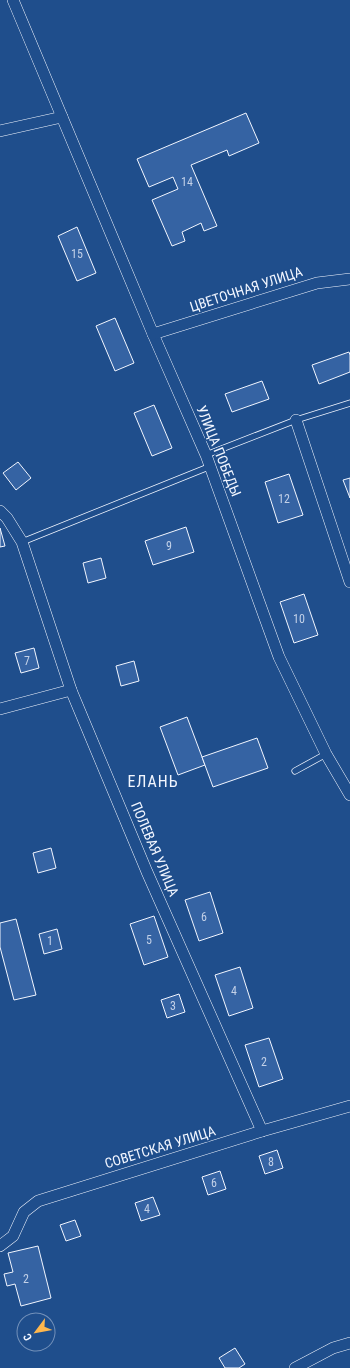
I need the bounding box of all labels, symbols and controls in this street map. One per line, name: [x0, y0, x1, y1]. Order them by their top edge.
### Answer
house number: 14: [181, 175, 193, 189]
house number: 15: [71, 247, 83, 261]
street label: ЦВЕТОЧНАЯ УЛИЦА: [188, 263, 304, 315]
street label: УЛИЦА ПОБЕДЫ: [193, 403, 245, 499]
house number: 12: [278, 492, 290, 506]
house number: 9: [166, 539, 172, 553]
house number: 10: [293, 612, 305, 626]
house number: 7: [24, 654, 30, 668]
district label: ЕЛАНЬ: [128, 772, 178, 791]
street label: ПОЛЕВАЯ УЛИЦА: [128, 799, 182, 899]
house number: 6: [201, 910, 207, 924]
house number: 5: [146, 933, 152, 947]
house number: 1: [47, 934, 53, 948]
house number: 4: [231, 984, 237, 998]
house number: 3: [170, 999, 176, 1013]
house number: 2: [261, 1055, 267, 1069]
street label: СОВЕТСКАЯ УЛИЦА: [103, 1123, 217, 1171]
house number: 8: [268, 1155, 274, 1169]
house number: 6: [211, 1176, 217, 1190]
house number: 4: [144, 1202, 150, 1216]
house number: 2: [23, 1272, 29, 1286]
north arrow: [16, 1312, 56, 1352]
text: С: [21, 1331, 35, 1343]

